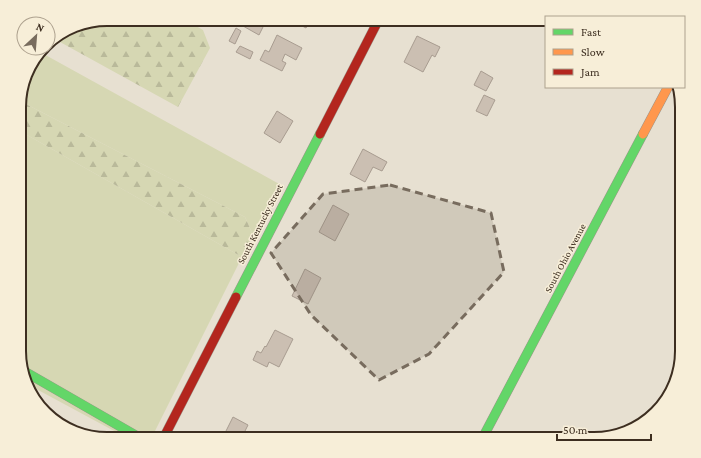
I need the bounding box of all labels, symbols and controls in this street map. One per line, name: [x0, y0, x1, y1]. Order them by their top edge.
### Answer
north arrow: [16, 16, 56, 56]
legend: [545, 16, 685, 88]
text: N: [34, 20, 47, 34]
text: Fast: [581, 25, 602, 39]
text: Slow: [581, 45, 605, 59]
text: Jam: [580, 65, 600, 79]
street label: South Kentucky Street: [235, 182, 285, 266]
street label: South Ohio Avenue: [542, 221, 588, 294]
scale bar: [557, 416, 651, 442]
text: 50 m: [563, 423, 588, 437]

